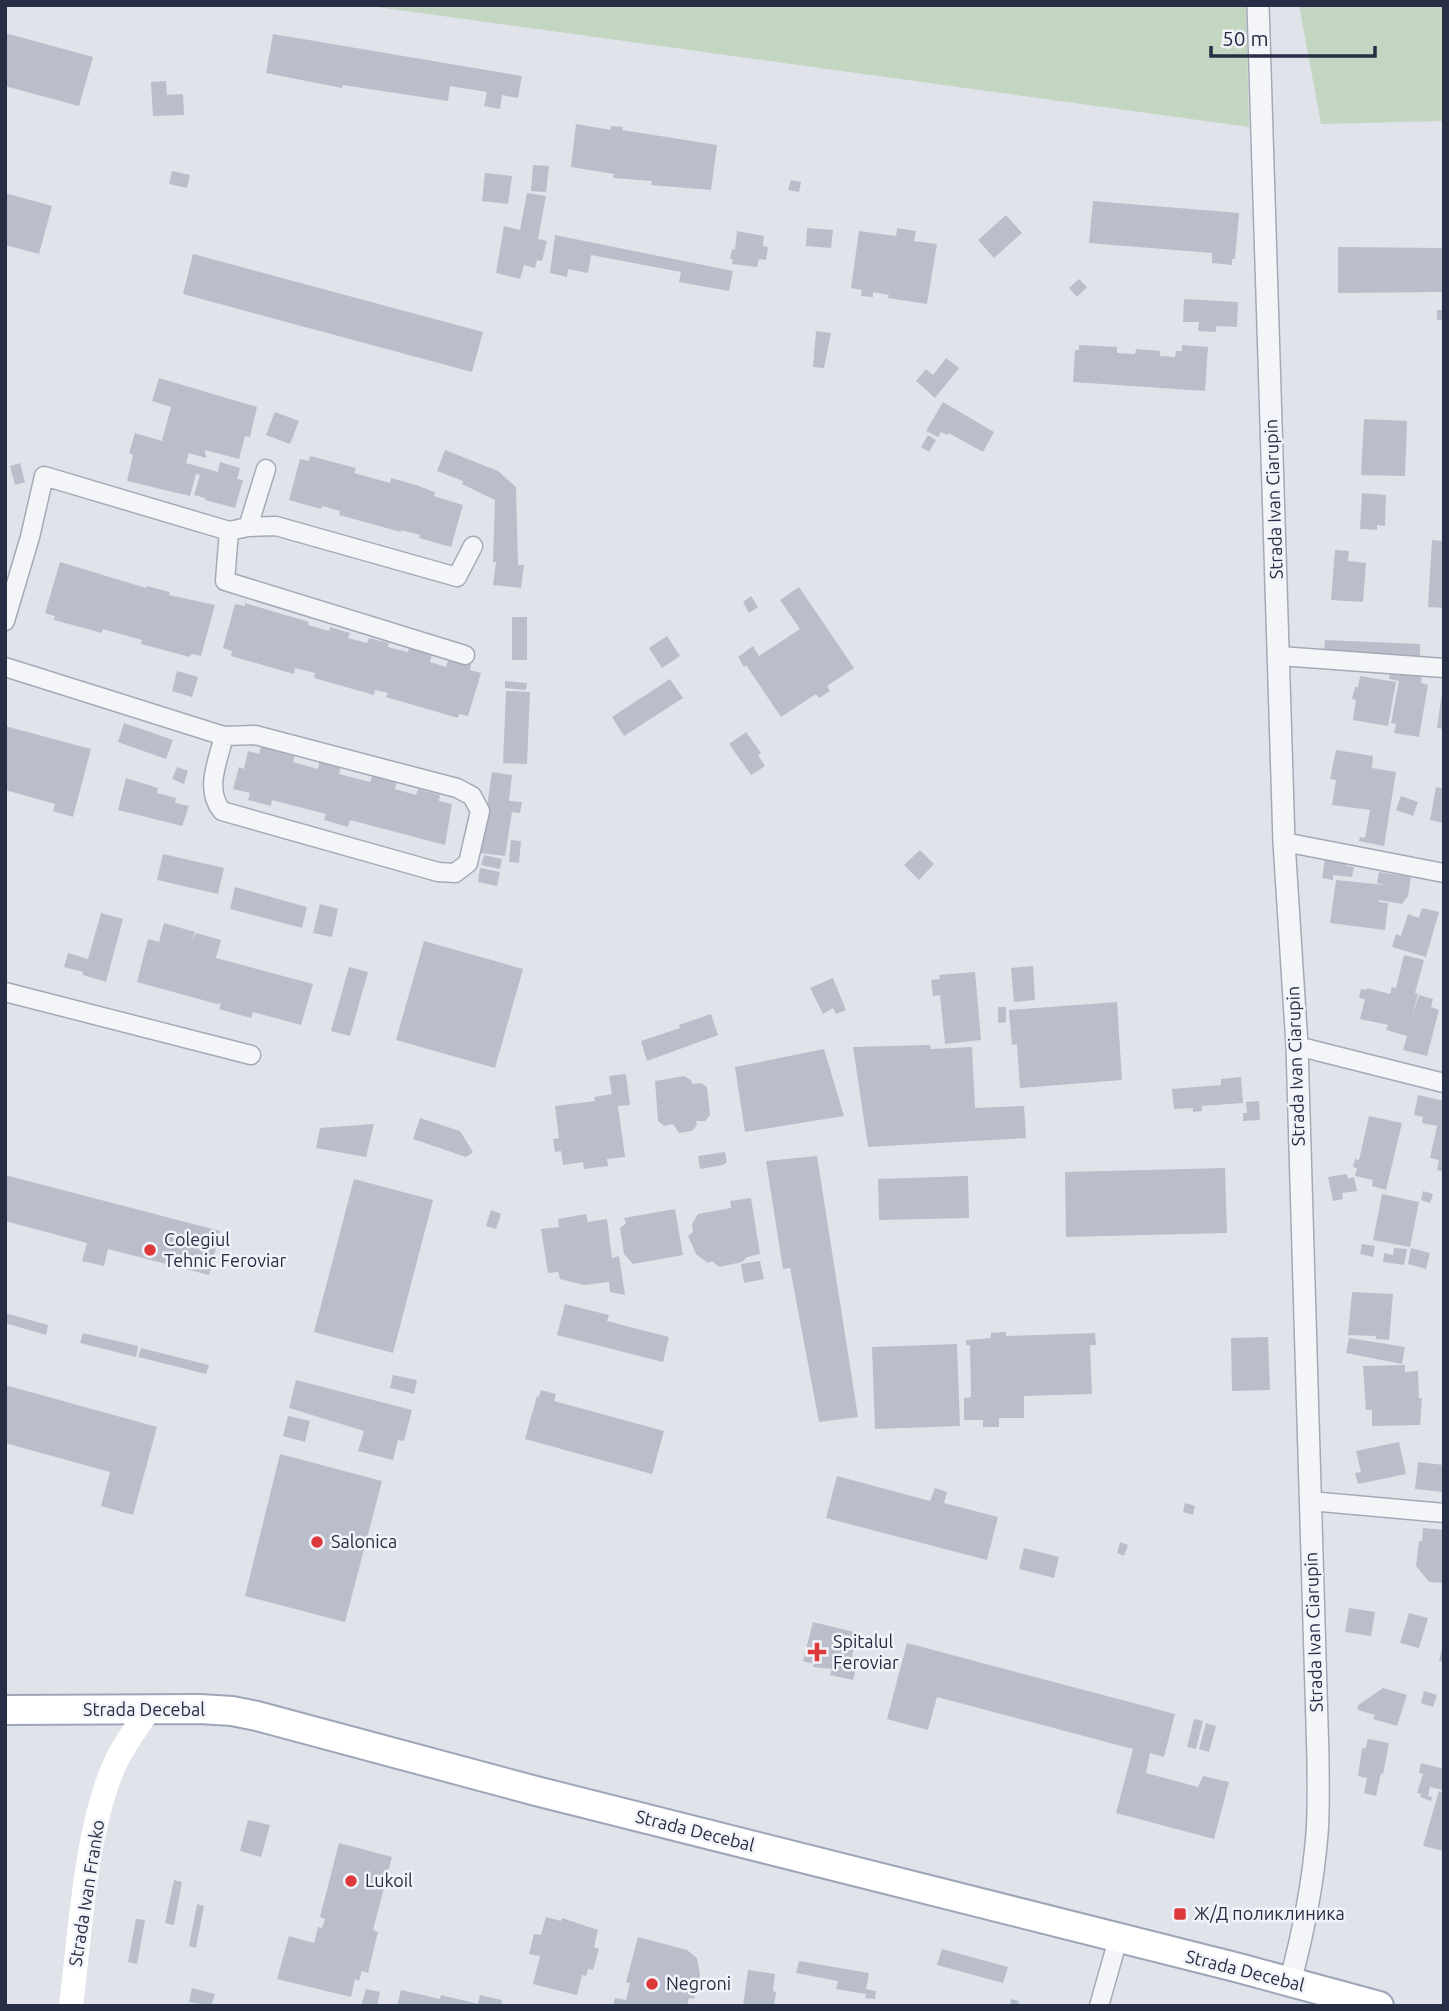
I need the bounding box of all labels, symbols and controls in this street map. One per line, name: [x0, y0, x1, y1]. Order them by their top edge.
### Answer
scale bar: [1211, 14, 1376, 58]
text: 50 m: [1222, 26, 1269, 50]
street label: Strada Ivan Ciarupin: [1260, 419, 1286, 580]
street label: Strada Ivan Ciarupin: [1282, 986, 1308, 1147]
place label: Colegiul Tehnic Feroviar: [164, 1229, 287, 1270]
marker: Colegiul Tehnic Feroviar: [142, 1242, 158, 1258]
place label: Salonica: [331, 1531, 397, 1551]
marker: Salonica: [309, 1534, 325, 1550]
street label: Strada Ivan Ciarupin: [1300, 1552, 1326, 1713]
place label: Spitalul Feroviar: [833, 1631, 899, 1672]
marker: Spitalul Feroviar: [807, 1642, 827, 1662]
street label: Strada Decebal: [83, 1699, 205, 1719]
street label: Strada Decebal: [634, 1806, 757, 1855]
street label: Strada Ivan Franko: [65, 1818, 107, 1968]
place label: Lukoil: [365, 1870, 413, 1890]
marker: Lukoil: [343, 1873, 359, 1889]
place label: Ж/Д поликлиника: [1194, 1903, 1345, 1923]
marker: Ж/Д поликлиника: [1172, 1906, 1188, 1922]
street label: Strada Decebal: [1184, 1946, 1307, 1995]
place label: Negroni: [666, 1973, 731, 1993]
marker: Negroni: [644, 1976, 660, 1992]

